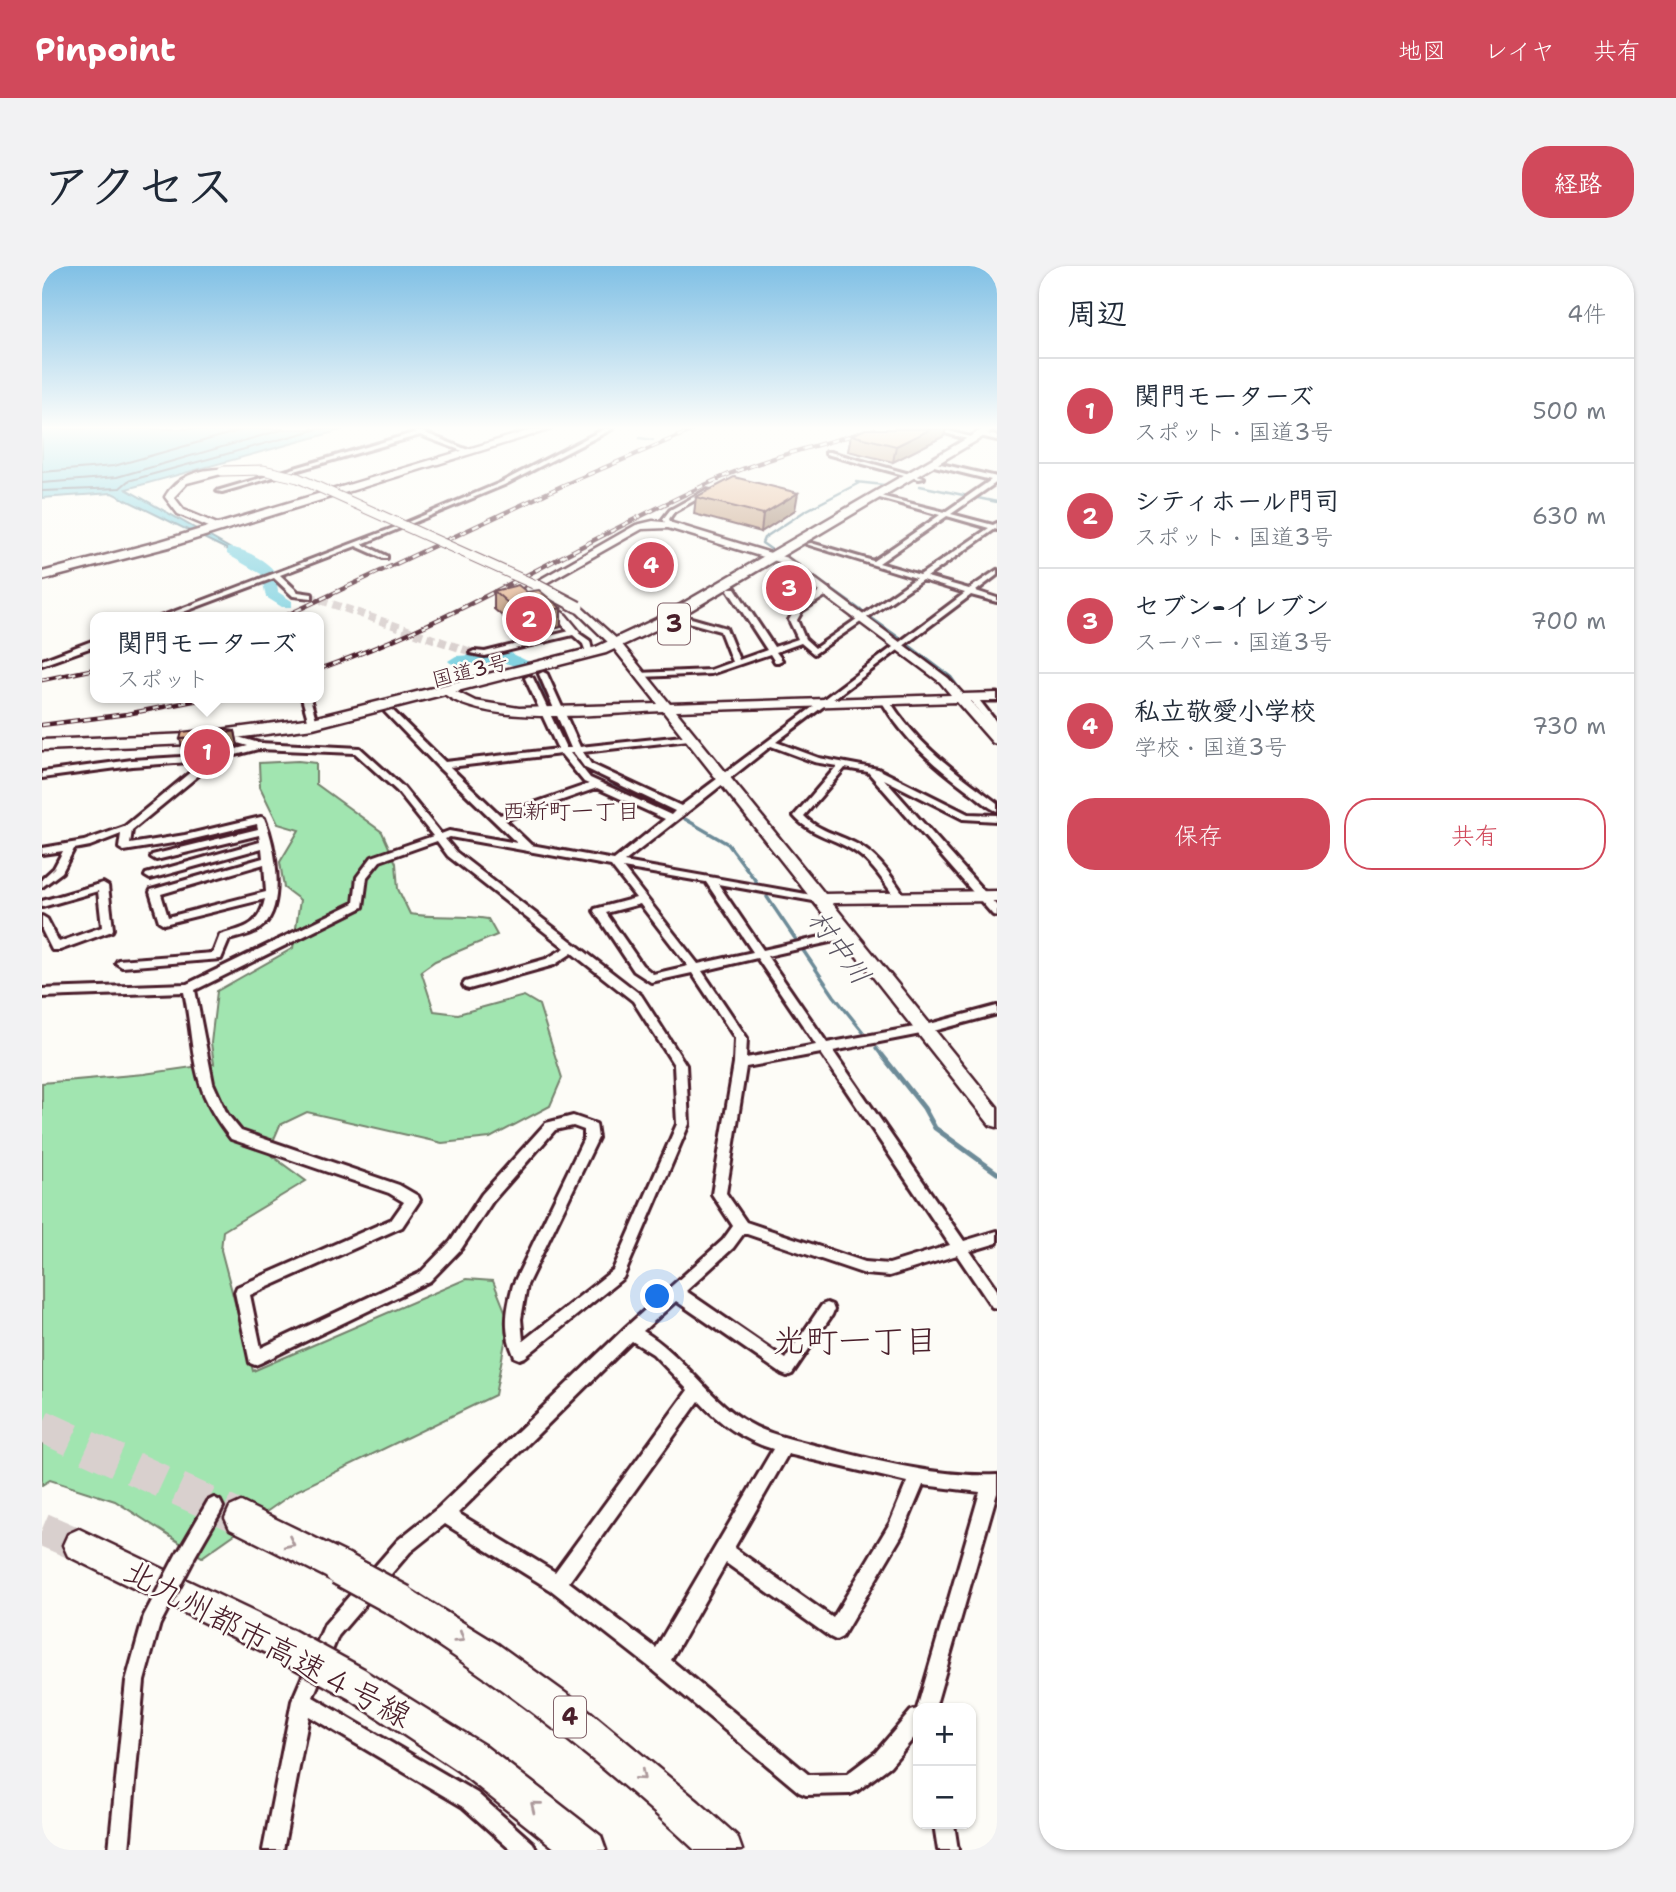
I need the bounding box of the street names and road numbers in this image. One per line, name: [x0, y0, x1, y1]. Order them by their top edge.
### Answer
road number: 3: [658, 604, 690, 645]
street label: 国道3号: [429, 648, 511, 694]
street label: 北九州都市高速４号線: [117, 1549, 419, 1737]
road number: 4: [554, 1696, 586, 1737]

